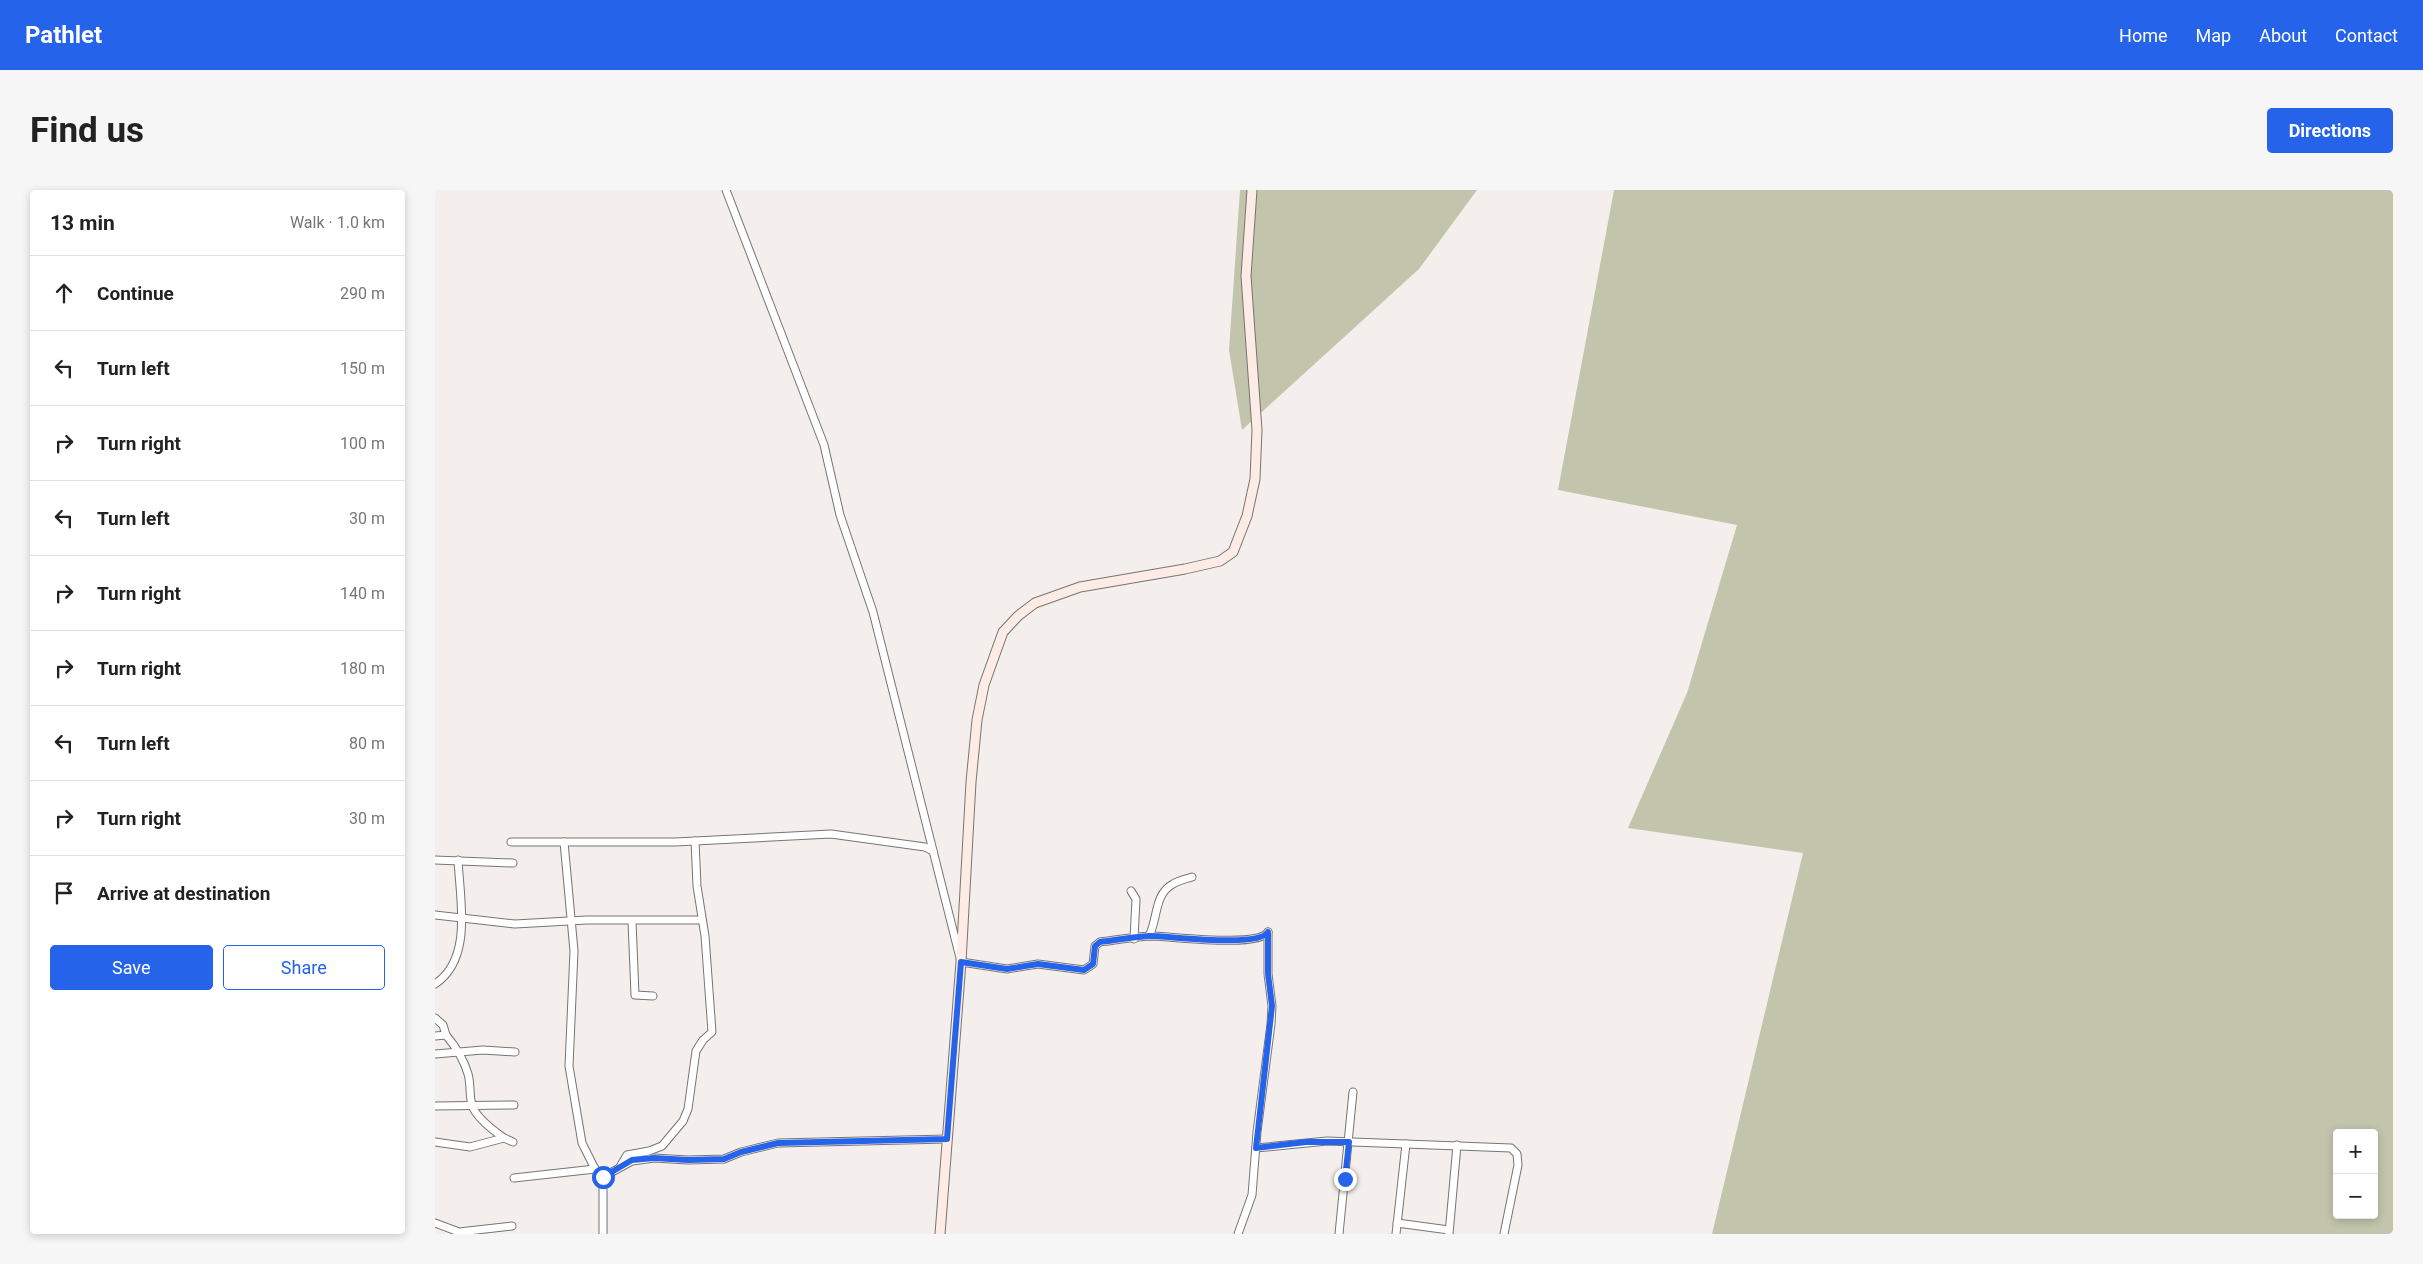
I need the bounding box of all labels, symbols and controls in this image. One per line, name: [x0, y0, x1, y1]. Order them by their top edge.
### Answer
text: Pathlet: [25, 21, 102, 49]
text: Home: [2119, 25, 2168, 46]
text: Map: [2196, 25, 2231, 46]
text: About: [2259, 25, 2307, 46]
text: Contact: [2335, 25, 2398, 46]
button: Directions: [2267, 108, 2393, 153]
text: Find us: [30, 110, 144, 151]
text: 13 min: [50, 211, 115, 235]
text: Walk · 1.0 km: [290, 213, 385, 232]
icon: ahead: [50, 279, 78, 307]
text: Continue: [97, 282, 174, 305]
text: 290 m: [340, 284, 385, 303]
icon: left: [50, 354, 78, 382]
text: Turn left: [97, 357, 170, 380]
text: 150 m: [340, 359, 385, 378]
icon: right: [50, 429, 78, 457]
text: Turn right: [97, 432, 181, 455]
text: 100 m: [340, 434, 385, 453]
icon: left: [50, 504, 78, 532]
text: Turn left: [97, 507, 170, 530]
text: 30 m: [349, 509, 385, 528]
icon: right: [50, 579, 78, 607]
text: Turn right: [97, 582, 181, 605]
text: 140 m: [340, 584, 385, 603]
icon: right: [50, 654, 78, 682]
text: Turn right: [97, 657, 181, 680]
text: 180 m: [340, 659, 385, 678]
icon: left: [50, 729, 78, 757]
text: Turn left: [97, 732, 170, 755]
text: 80 m: [349, 734, 385, 753]
icon: right: [50, 804, 78, 832]
text: Turn right: [97, 807, 181, 830]
text: 30 m: [349, 809, 385, 828]
icon: arrive: [50, 879, 78, 907]
text: Arrive at destination: [97, 882, 270, 905]
button: Save: [50, 945, 213, 990]
button: Share: [223, 945, 385, 990]
map controls: [2333, 1129, 2378, 1219]
button: +: [2333, 1129, 2378, 1174]
route start: [592, 1166, 615, 1189]
route end: [1334, 1168, 1357, 1191]
button: −: [2333, 1174, 2378, 1219]

